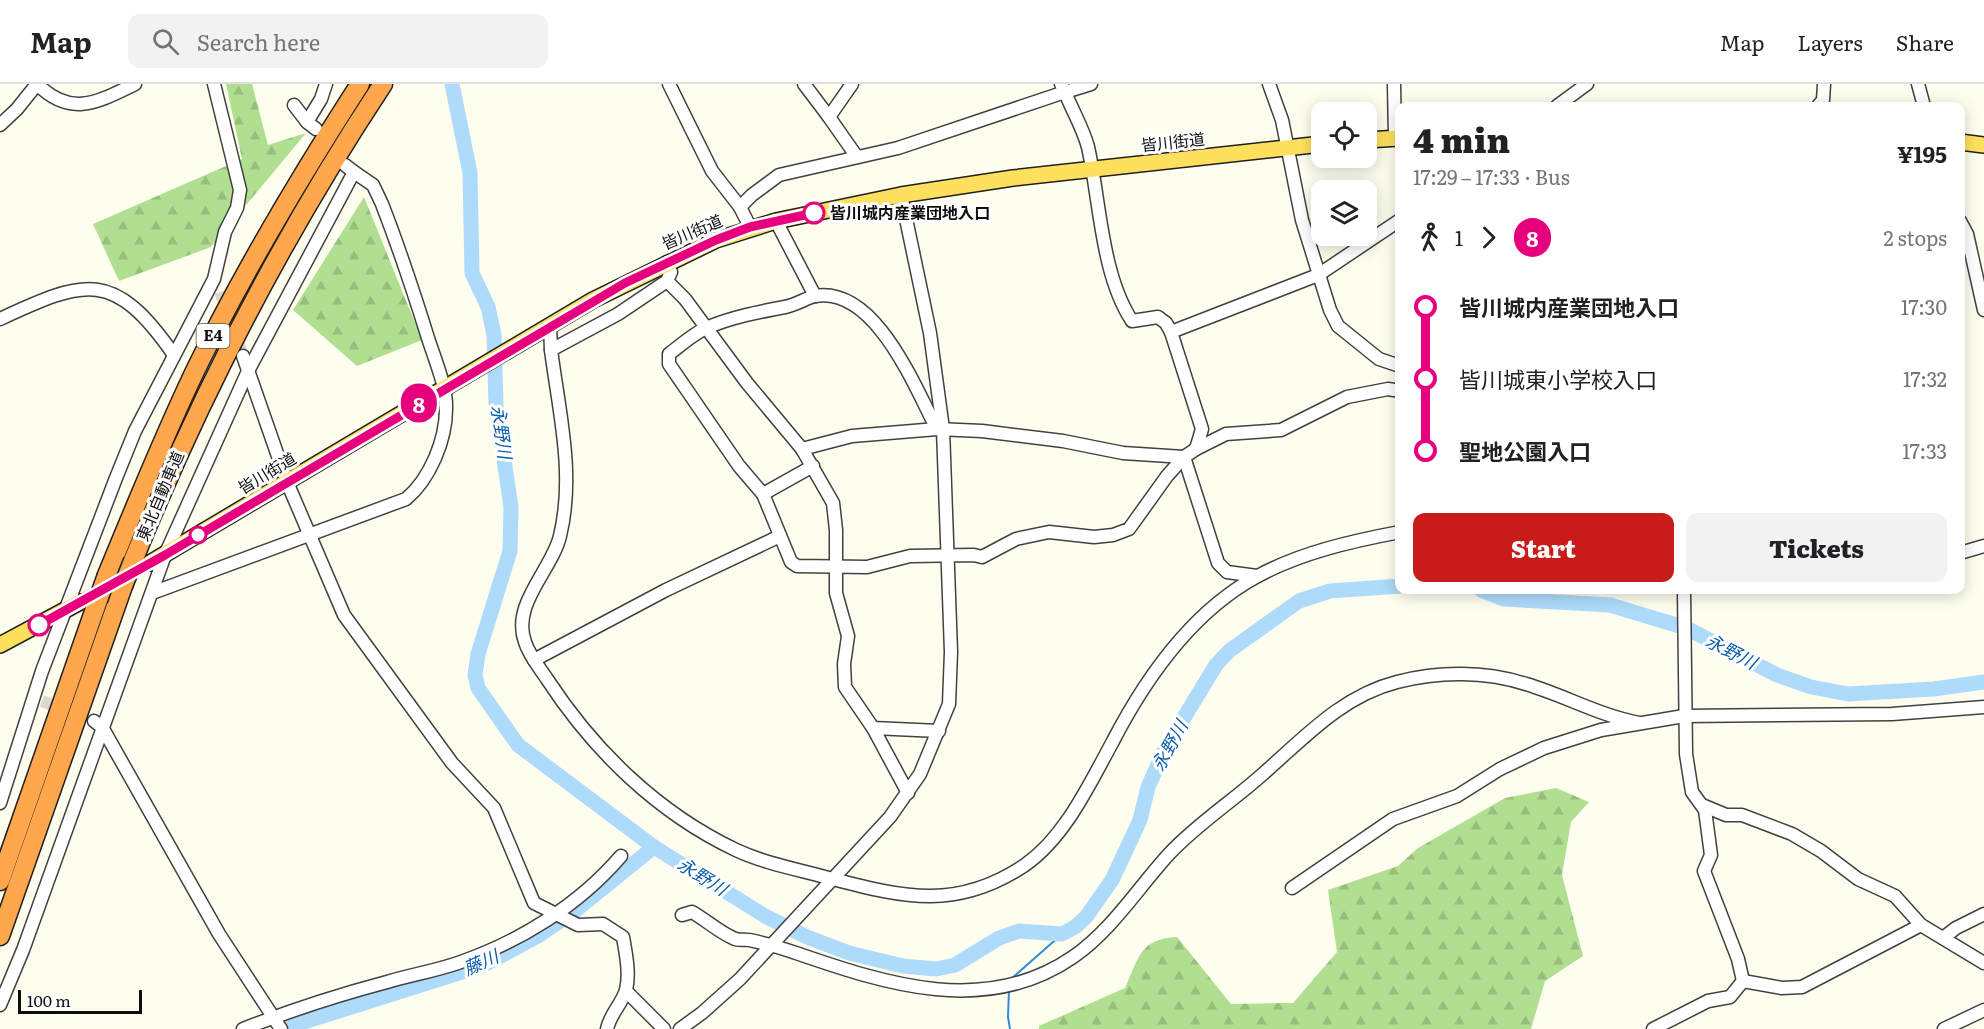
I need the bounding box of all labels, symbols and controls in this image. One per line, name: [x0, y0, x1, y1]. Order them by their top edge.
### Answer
search box: [128, 14, 548, 68]
text: Map: [30, 20, 92, 62]
icon: search: [149, 25, 182, 58]
text: Search here: [197, 25, 320, 58]
text: Map: [1720, 26, 1765, 57]
text: Layers: [1798, 26, 1863, 57]
text: Share: [1896, 26, 1954, 57]
map controls: [1311, 102, 1377, 246]
button: locate: [1311, 102, 1377, 168]
text: 4 min: [1413, 114, 1510, 163]
street label: 皆川街道: [1140, 126, 1206, 156]
text: ¥195: [1897, 137, 1947, 170]
text: 17:29 – 17:33 · Bus: [1413, 161, 1570, 191]
button: layers: [1311, 180, 1377, 246]
place label: 皆川城内産業団地入口: [830, 200, 990, 224]
marker: 皆川城内産業団地入口: [803, 202, 825, 224]
street label: 皆川街道: [657, 208, 726, 255]
icon: walk: [1413, 221, 1446, 254]
icon: forward: [1472, 221, 1505, 254]
text: 1: [1455, 222, 1463, 252]
text: 8: [1526, 222, 1539, 253]
text: 2 stops: [1883, 222, 1947, 252]
text: 皆川城内産業団地入口: [1459, 290, 1679, 323]
text: 17:30: [1901, 291, 1947, 321]
road number: E4: [196, 324, 230, 348]
text: 皆川城東小学校入口: [1459, 362, 1657, 395]
text: 17:32: [1903, 363, 1947, 393]
line badge: 8: [400, 384, 438, 422]
text: 8: [413, 388, 425, 419]
water label: 永野川: [485, 403, 520, 462]
text: 聖地公園入口: [1459, 434, 1591, 467]
text: 17:33: [1902, 435, 1947, 465]
street label: 皆川街道: [233, 445, 300, 499]
street label: 東北自動車道: [129, 447, 189, 544]
button: Start: [1413, 513, 1674, 582]
button: Tickets: [1686, 513, 1947, 582]
unlabelled marker: [189, 526, 207, 544]
unlabelled marker: [28, 614, 50, 636]
water label: 永野川: [1701, 626, 1764, 676]
water label: 永野川: [1144, 713, 1195, 775]
water label: 永野川: [673, 850, 735, 903]
water label: 藤川: [458, 941, 504, 981]
scale bar: [18, 987, 142, 1014]
text: 100 m: [27, 988, 71, 1012]

